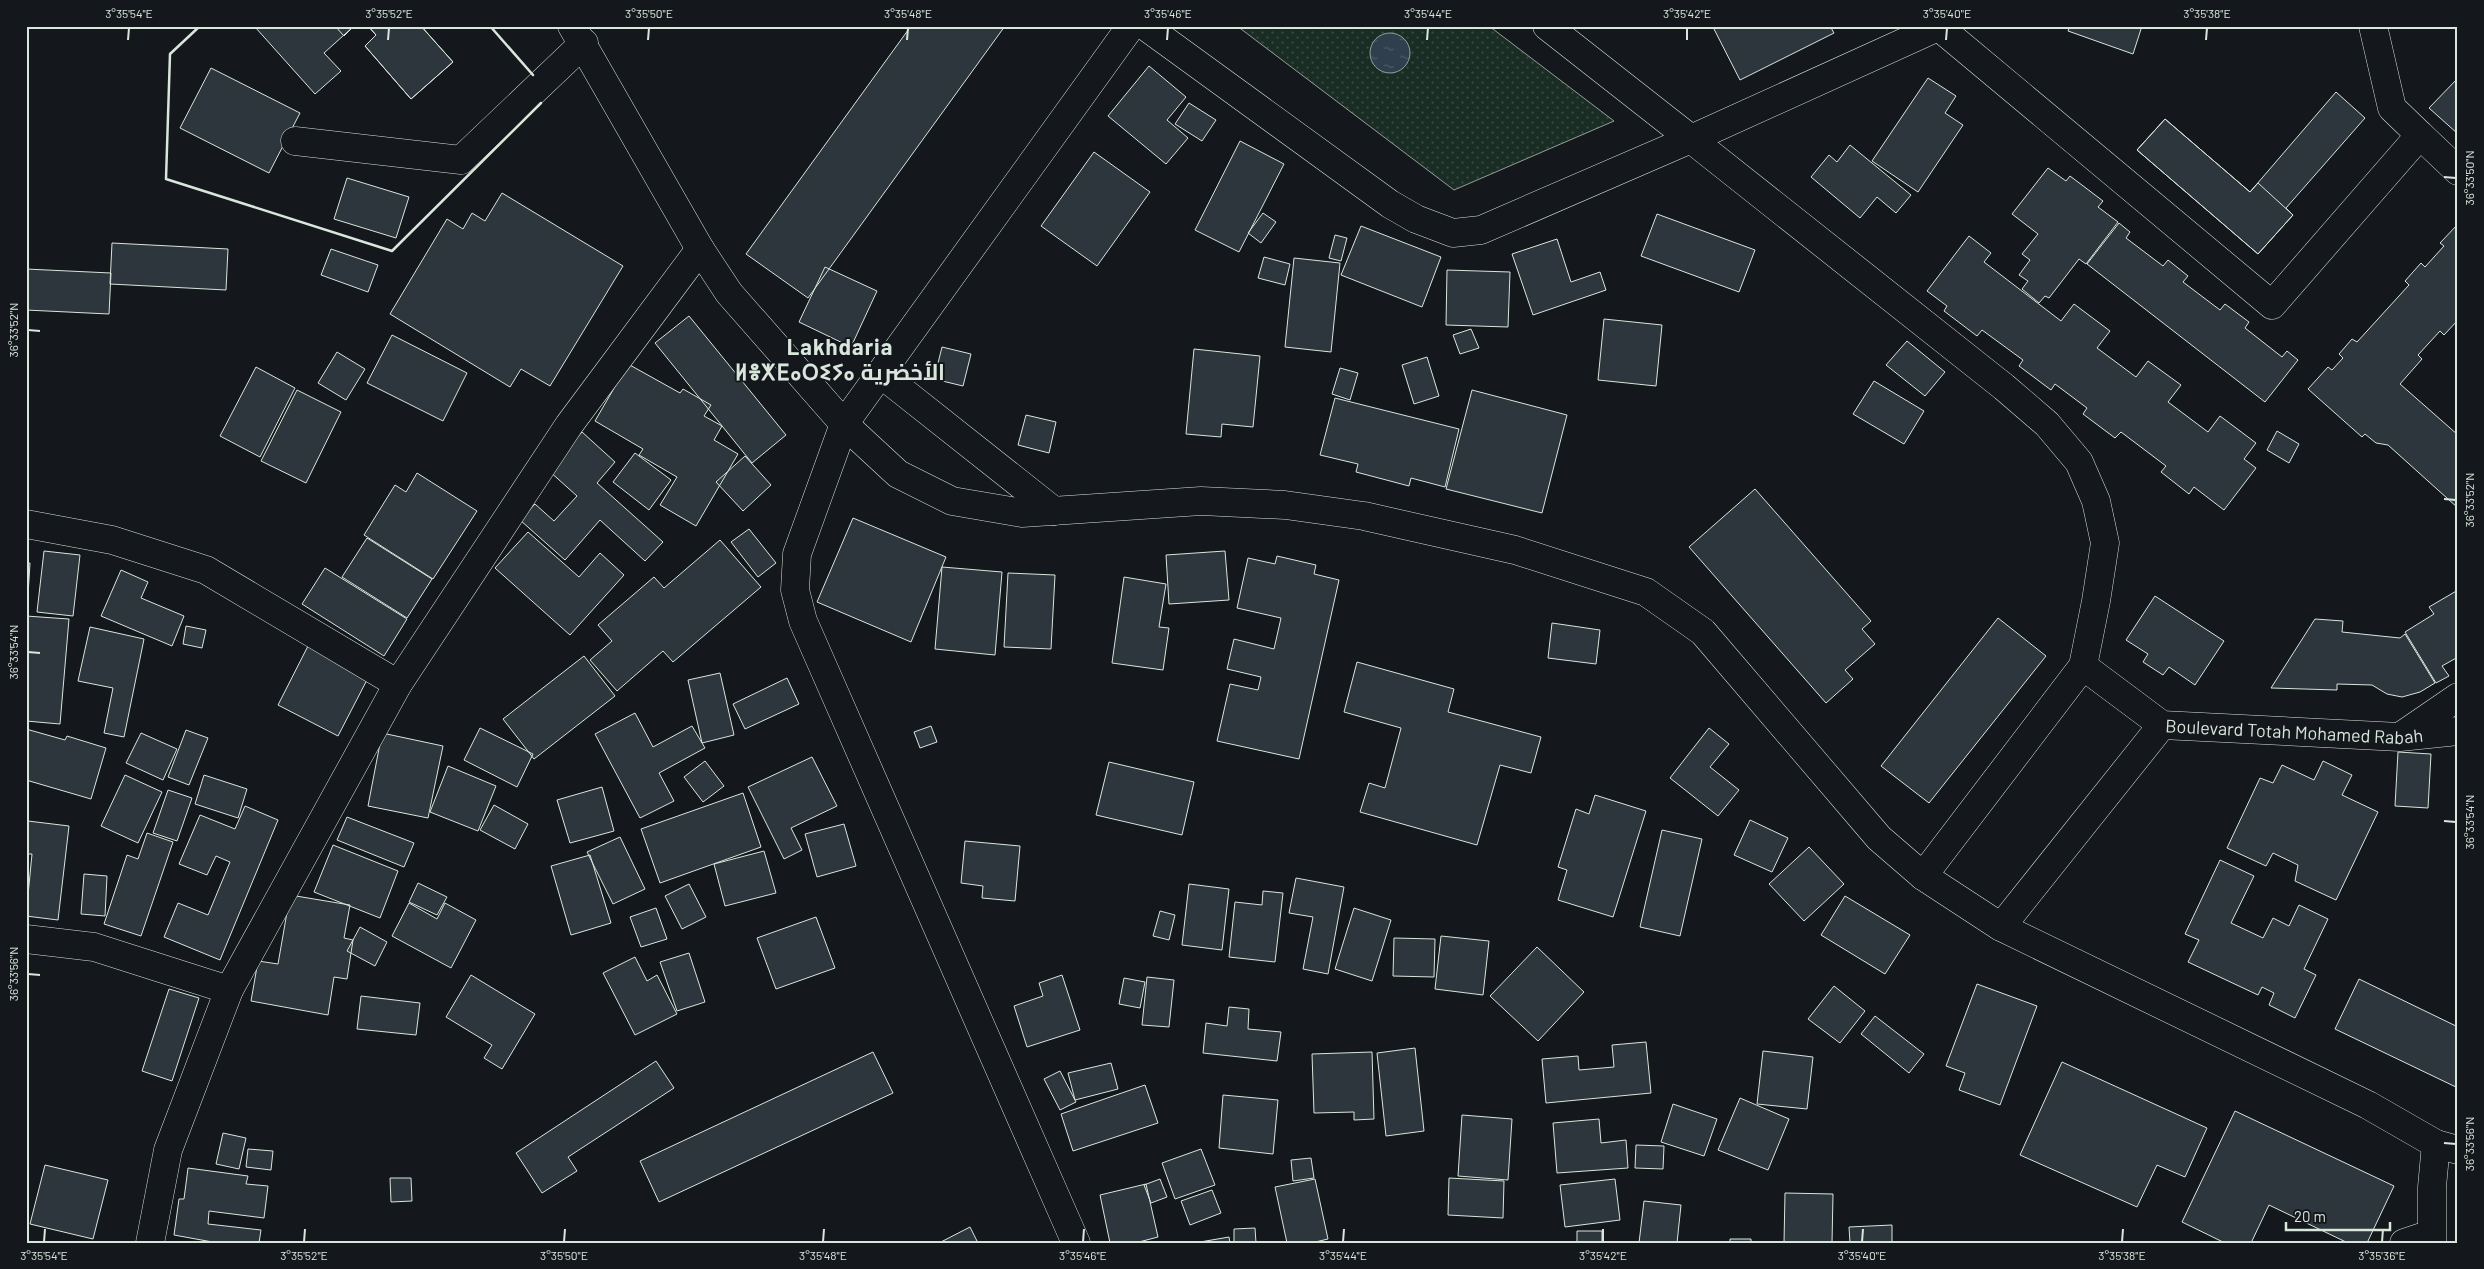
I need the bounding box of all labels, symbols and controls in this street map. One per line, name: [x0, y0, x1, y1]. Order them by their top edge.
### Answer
text: 3°35'54"E: [105, 6, 153, 20]
text: 3°35'52"E: [365, 6, 413, 20]
text: 3°35'50"E: [625, 6, 673, 20]
text: 3°35'48"E: [884, 6, 932, 20]
text: 3°35'46"E: [1144, 6, 1192, 20]
text: 3°35'44"E: [1404, 6, 1452, 20]
text: 3°35'42"E: [1663, 6, 1711, 20]
text: 3°35'40"E: [1923, 6, 1971, 20]
text: 3°35'38"E: [2183, 6, 2231, 20]
text: 36°33'50"N: [2462, 150, 2476, 206]
text: 36°33'52"N: [6, 303, 20, 357]
district label: Lakhdaria ⵍⴻⵅⴹⴰⵔⵉⵢⴰ الأخضرية: [735, 333, 945, 386]
text: 36°33'52"N: [2462, 473, 2476, 527]
text: 36°33'54"N: [6, 625, 20, 679]
street label: Boulevard Totah Mohamed Rabah: [2165, 714, 2424, 748]
text: 36°33'54"N: [2462, 795, 2476, 849]
text: 36°33'56"N: [6, 947, 20, 1001]
text: 36°33'56"N: [2462, 1117, 2476, 1171]
scale bar: [2286, 1199, 2390, 1231]
text: 20 m: [2294, 1207, 2326, 1225]
text: 3°35'54"E: [20, 1248, 68, 1262]
text: 3°35'52"E: [280, 1248, 328, 1262]
text: 3°35'50"E: [540, 1248, 588, 1262]
text: 3°35'48"E: [799, 1248, 847, 1262]
text: 3°35'46"E: [1059, 1248, 1107, 1262]
text: 3°35'44"E: [1319, 1248, 1367, 1262]
text: 3°35'42"E: [1579, 1248, 1627, 1262]
text: 3°35'40"E: [1838, 1248, 1886, 1262]
text: 3°35'38"E: [2098, 1248, 2146, 1262]
text: 3°35'36"E: [2358, 1248, 2406, 1262]

